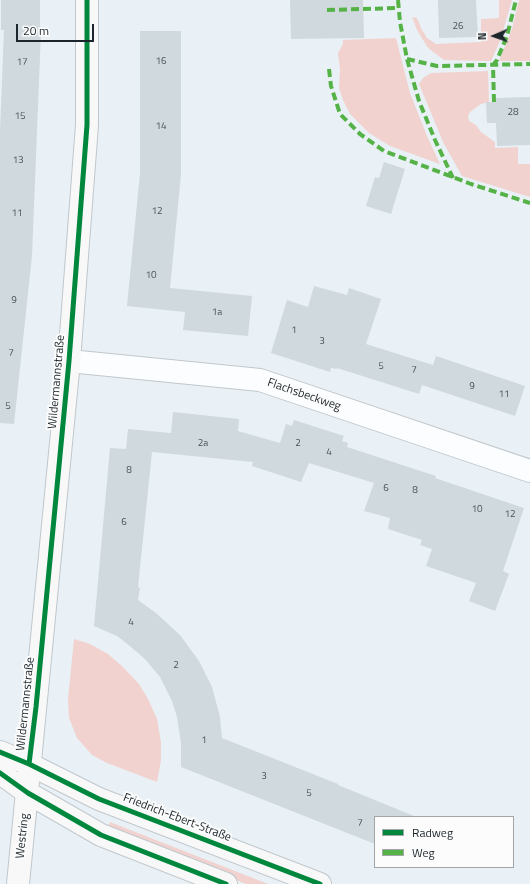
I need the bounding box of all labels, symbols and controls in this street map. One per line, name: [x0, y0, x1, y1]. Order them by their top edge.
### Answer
scale bar: [18, 16, 96, 42]
north arrow: [474, 16, 514, 56]
text: 20 m: [23, 21, 49, 40]
house number: 26: [452, 21, 464, 33]
text: N: [474, 32, 490, 41]
house number: 16: [155, 56, 167, 68]
house number: 17: [16, 57, 28, 69]
house number: 28: [507, 107, 519, 119]
house number: 15: [14, 111, 26, 123]
house number: 14: [155, 121, 167, 133]
house number: 13: [12, 155, 24, 167]
house number: 12: [151, 206, 163, 218]
house number: 11: [11, 208, 23, 220]
house number: 10: [145, 270, 157, 282]
house number: 9: [11, 295, 17, 307]
house number: 1a: [212, 307, 222, 319]
house number: 1: [291, 325, 297, 337]
street label: Wildermannstraße: [46, 334, 68, 430]
house number: 3: [319, 336, 325, 348]
house number: 7: [8, 348, 14, 360]
house number: 5: [378, 361, 384, 373]
house number: 7: [411, 365, 417, 377]
street label: Flachsbeckweg: [265, 376, 343, 414]
house number: 9: [469, 381, 475, 393]
house number: 11: [498, 389, 510, 401]
house number: 5: [5, 401, 11, 413]
house number: 2a: [198, 438, 208, 450]
house number: 2: [295, 438, 301, 450]
house number: 4: [326, 447, 332, 459]
house number: 8: [126, 465, 132, 477]
house number: 6: [383, 483, 389, 495]
house number: 8: [412, 485, 418, 497]
house number: 10: [471, 504, 483, 516]
house number: 12: [504, 509, 516, 521]
house number: 6: [121, 517, 127, 529]
house number: 4: [128, 617, 134, 629]
street label: Wildermannstraße: [14, 656, 38, 752]
house number: 2: [173, 660, 179, 672]
house number: 1: [201, 735, 207, 747]
house number: 3: [261, 771, 267, 783]
house number: 5: [306, 788, 312, 800]
street label: Friedrich-Ebert-Straße: [121, 791, 233, 845]
street label: Westring: [13, 813, 33, 859]
legend: [374, 816, 514, 868]
house number: 7: [357, 818, 363, 830]
text: Radweg: [412, 823, 453, 842]
text: Weg: [412, 843, 435, 862]

